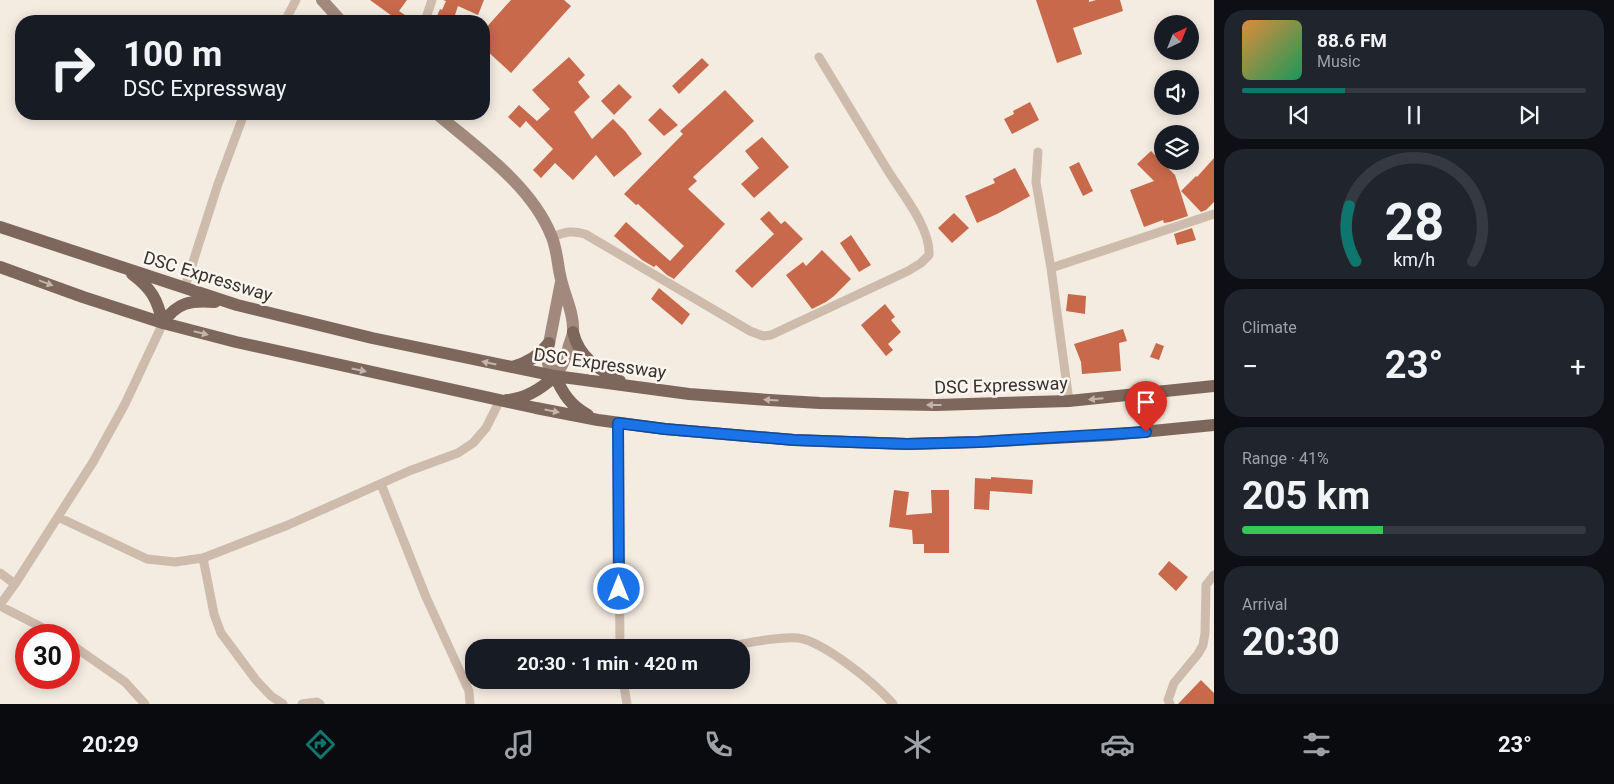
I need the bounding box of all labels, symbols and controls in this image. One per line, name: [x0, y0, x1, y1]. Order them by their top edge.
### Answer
north arrow: [1154, 15, 1199, 60]
map controls: [1154, 15, 1199, 170]
text: 88.6 FM: [1317, 29, 1387, 52]
text: 100 m: [123, 34, 222, 75]
icon: right: [40, 35, 105, 100]
text: Music: [1317, 52, 1360, 71]
button: sound: [1154, 70, 1199, 115]
text: DSC Expressway: [123, 76, 286, 101]
icon: previous: [1285, 101, 1313, 129]
icon: pause: [1400, 101, 1428, 129]
icon: next: [1515, 101, 1543, 129]
button: layers: [1154, 125, 1199, 170]
text: 28: [1384, 192, 1444, 253]
street label: DSC Expressway: [141, 246, 275, 306]
text: km/h: [1393, 249, 1435, 270]
one-way arrow: [39, 280, 54, 288]
text: Climate: [1242, 318, 1297, 337]
one-way arrow: [193, 329, 208, 337]
street label: DSC Expressway: [532, 343, 668, 383]
text: 23°: [1385, 343, 1443, 387]
text: −: [1242, 350, 1258, 383]
text: +: [1570, 350, 1586, 383]
one-way arrow: [481, 359, 496, 367]
one-way arrow: [351, 366, 366, 374]
street label: DSC Expressway: [934, 372, 1069, 398]
pin: [1125, 381, 1167, 432]
icon: arrive: [1132, 388, 1160, 416]
one-way arrow: [1088, 395, 1104, 403]
one-way arrow: [763, 396, 779, 404]
one-way arrow: [925, 401, 941, 409]
one-way arrow: [544, 407, 560, 415]
text: Range · 41%: [1242, 449, 1329, 468]
text: 205 km: [1242, 474, 1370, 518]
position arrow: [592, 562, 644, 614]
text: Arrival: [1242, 595, 1287, 614]
text: 20:30: [1242, 620, 1340, 664]
speed limit sign: 30: [15, 624, 80, 689]
text: 20:30 · 1 min · 420 m: [517, 652, 698, 675]
icon: directions: [303, 727, 338, 762]
icon: music: [502, 727, 537, 762]
icon: phone: [701, 727, 736, 762]
icon: climate: [900, 727, 935, 762]
icon: car: [1100, 727, 1135, 762]
icon: filters: [1299, 727, 1334, 762]
text: 20:29: [82, 732, 139, 757]
text: 23°: [1498, 732, 1532, 757]

